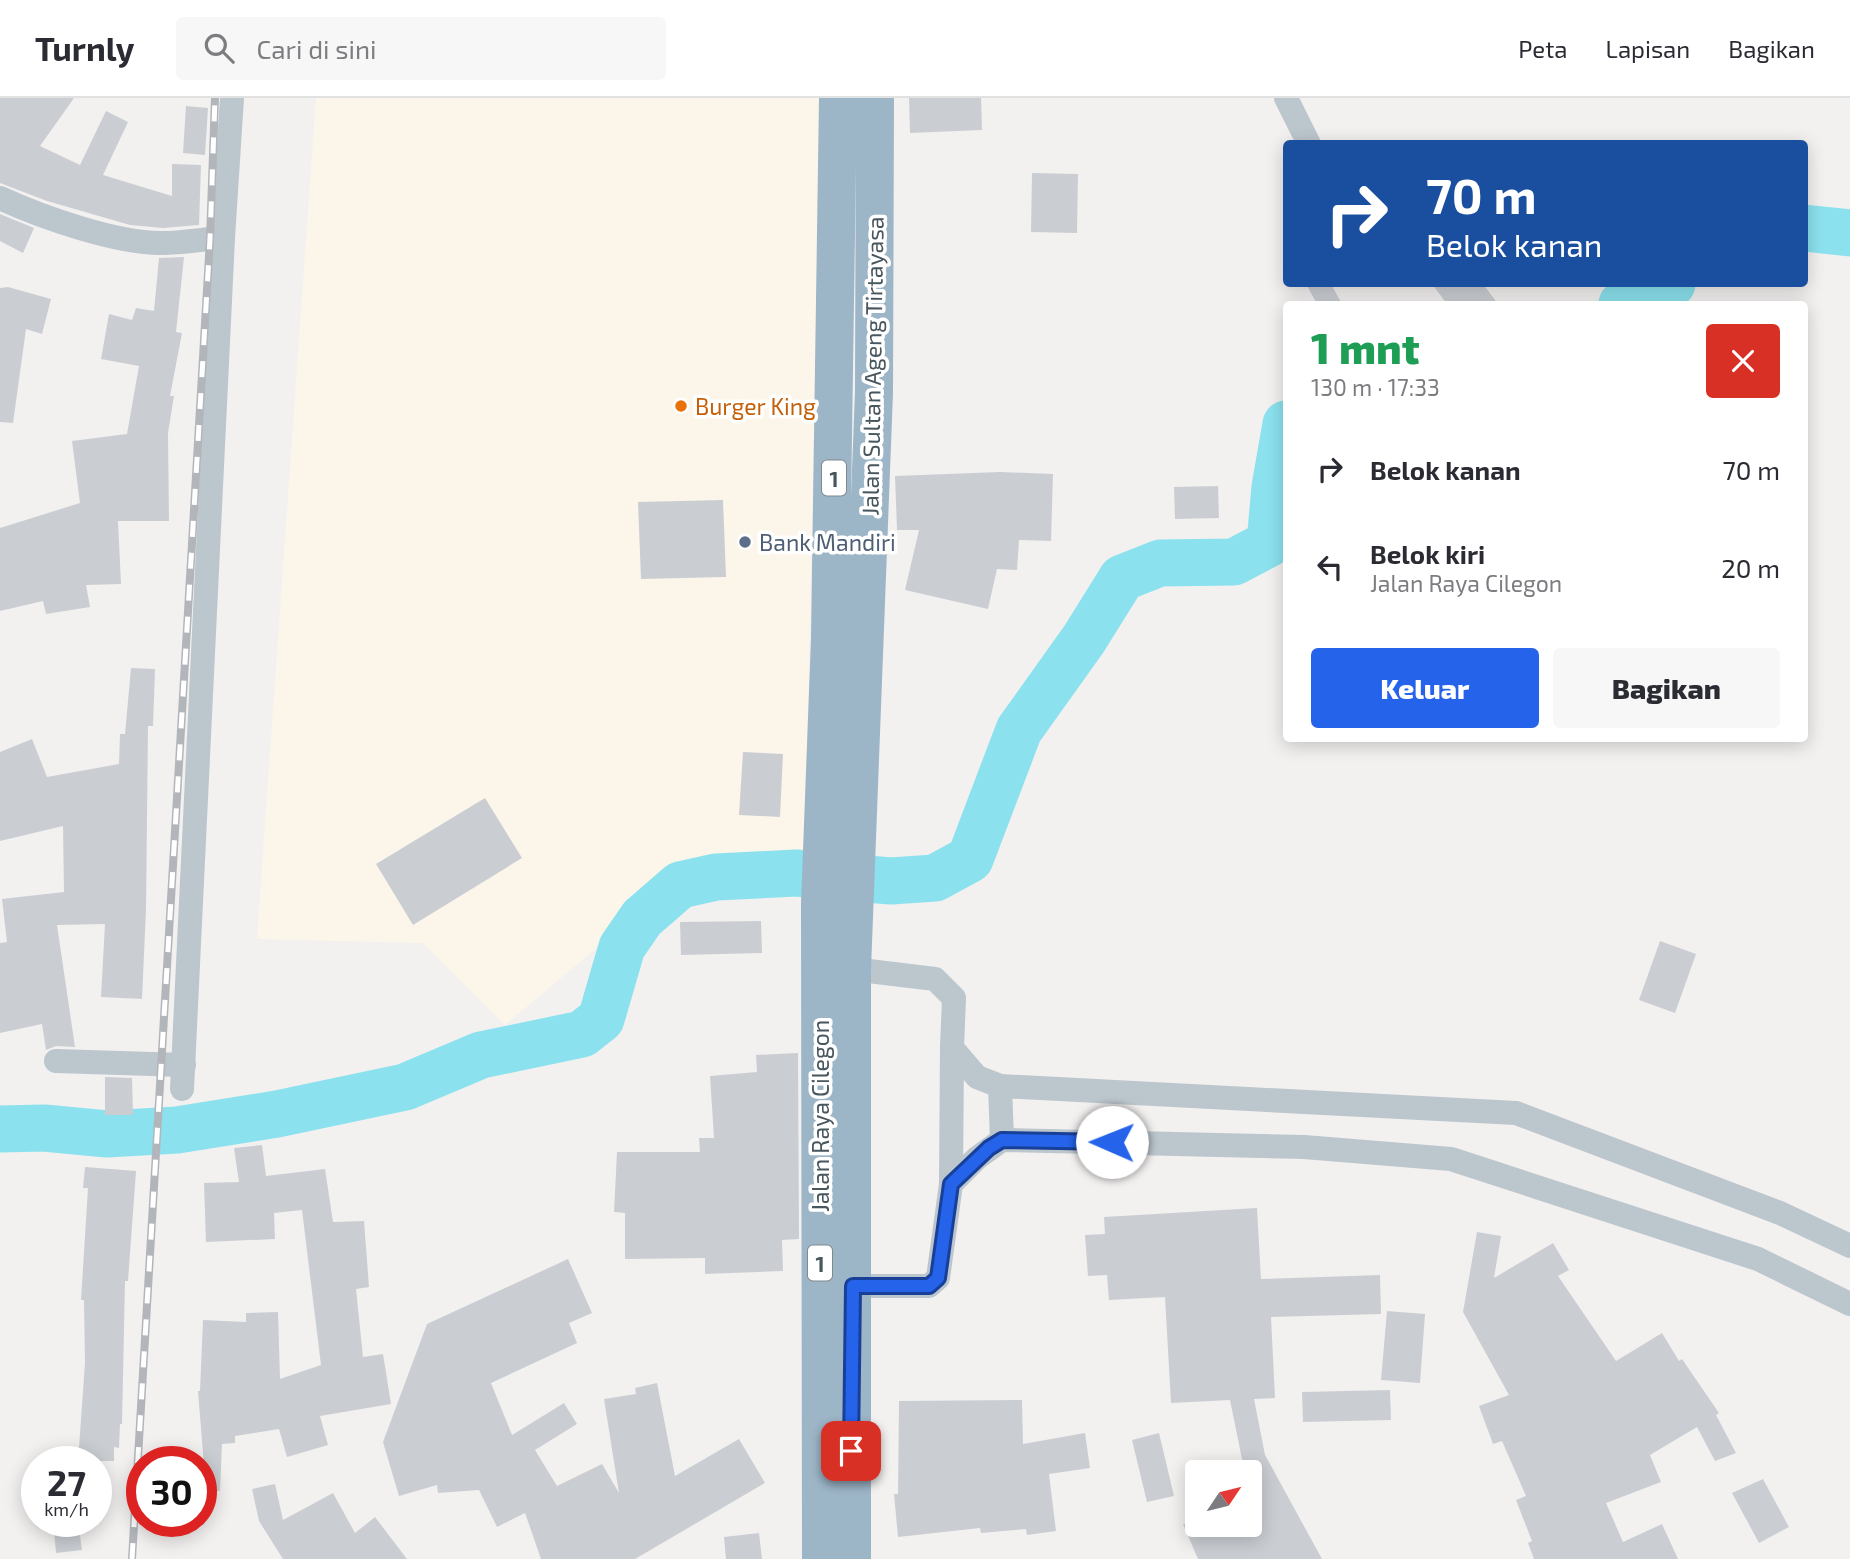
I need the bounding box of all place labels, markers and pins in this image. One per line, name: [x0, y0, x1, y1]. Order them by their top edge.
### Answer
place label: Burger King: [695, 392, 816, 420]
marker: Burger King: [673, 398, 689, 414]
place label: Bank Mandiri: [759, 528, 896, 556]
marker: Bank Mandiri: [737, 534, 753, 550]
pin: [821, 1421, 881, 1481]

